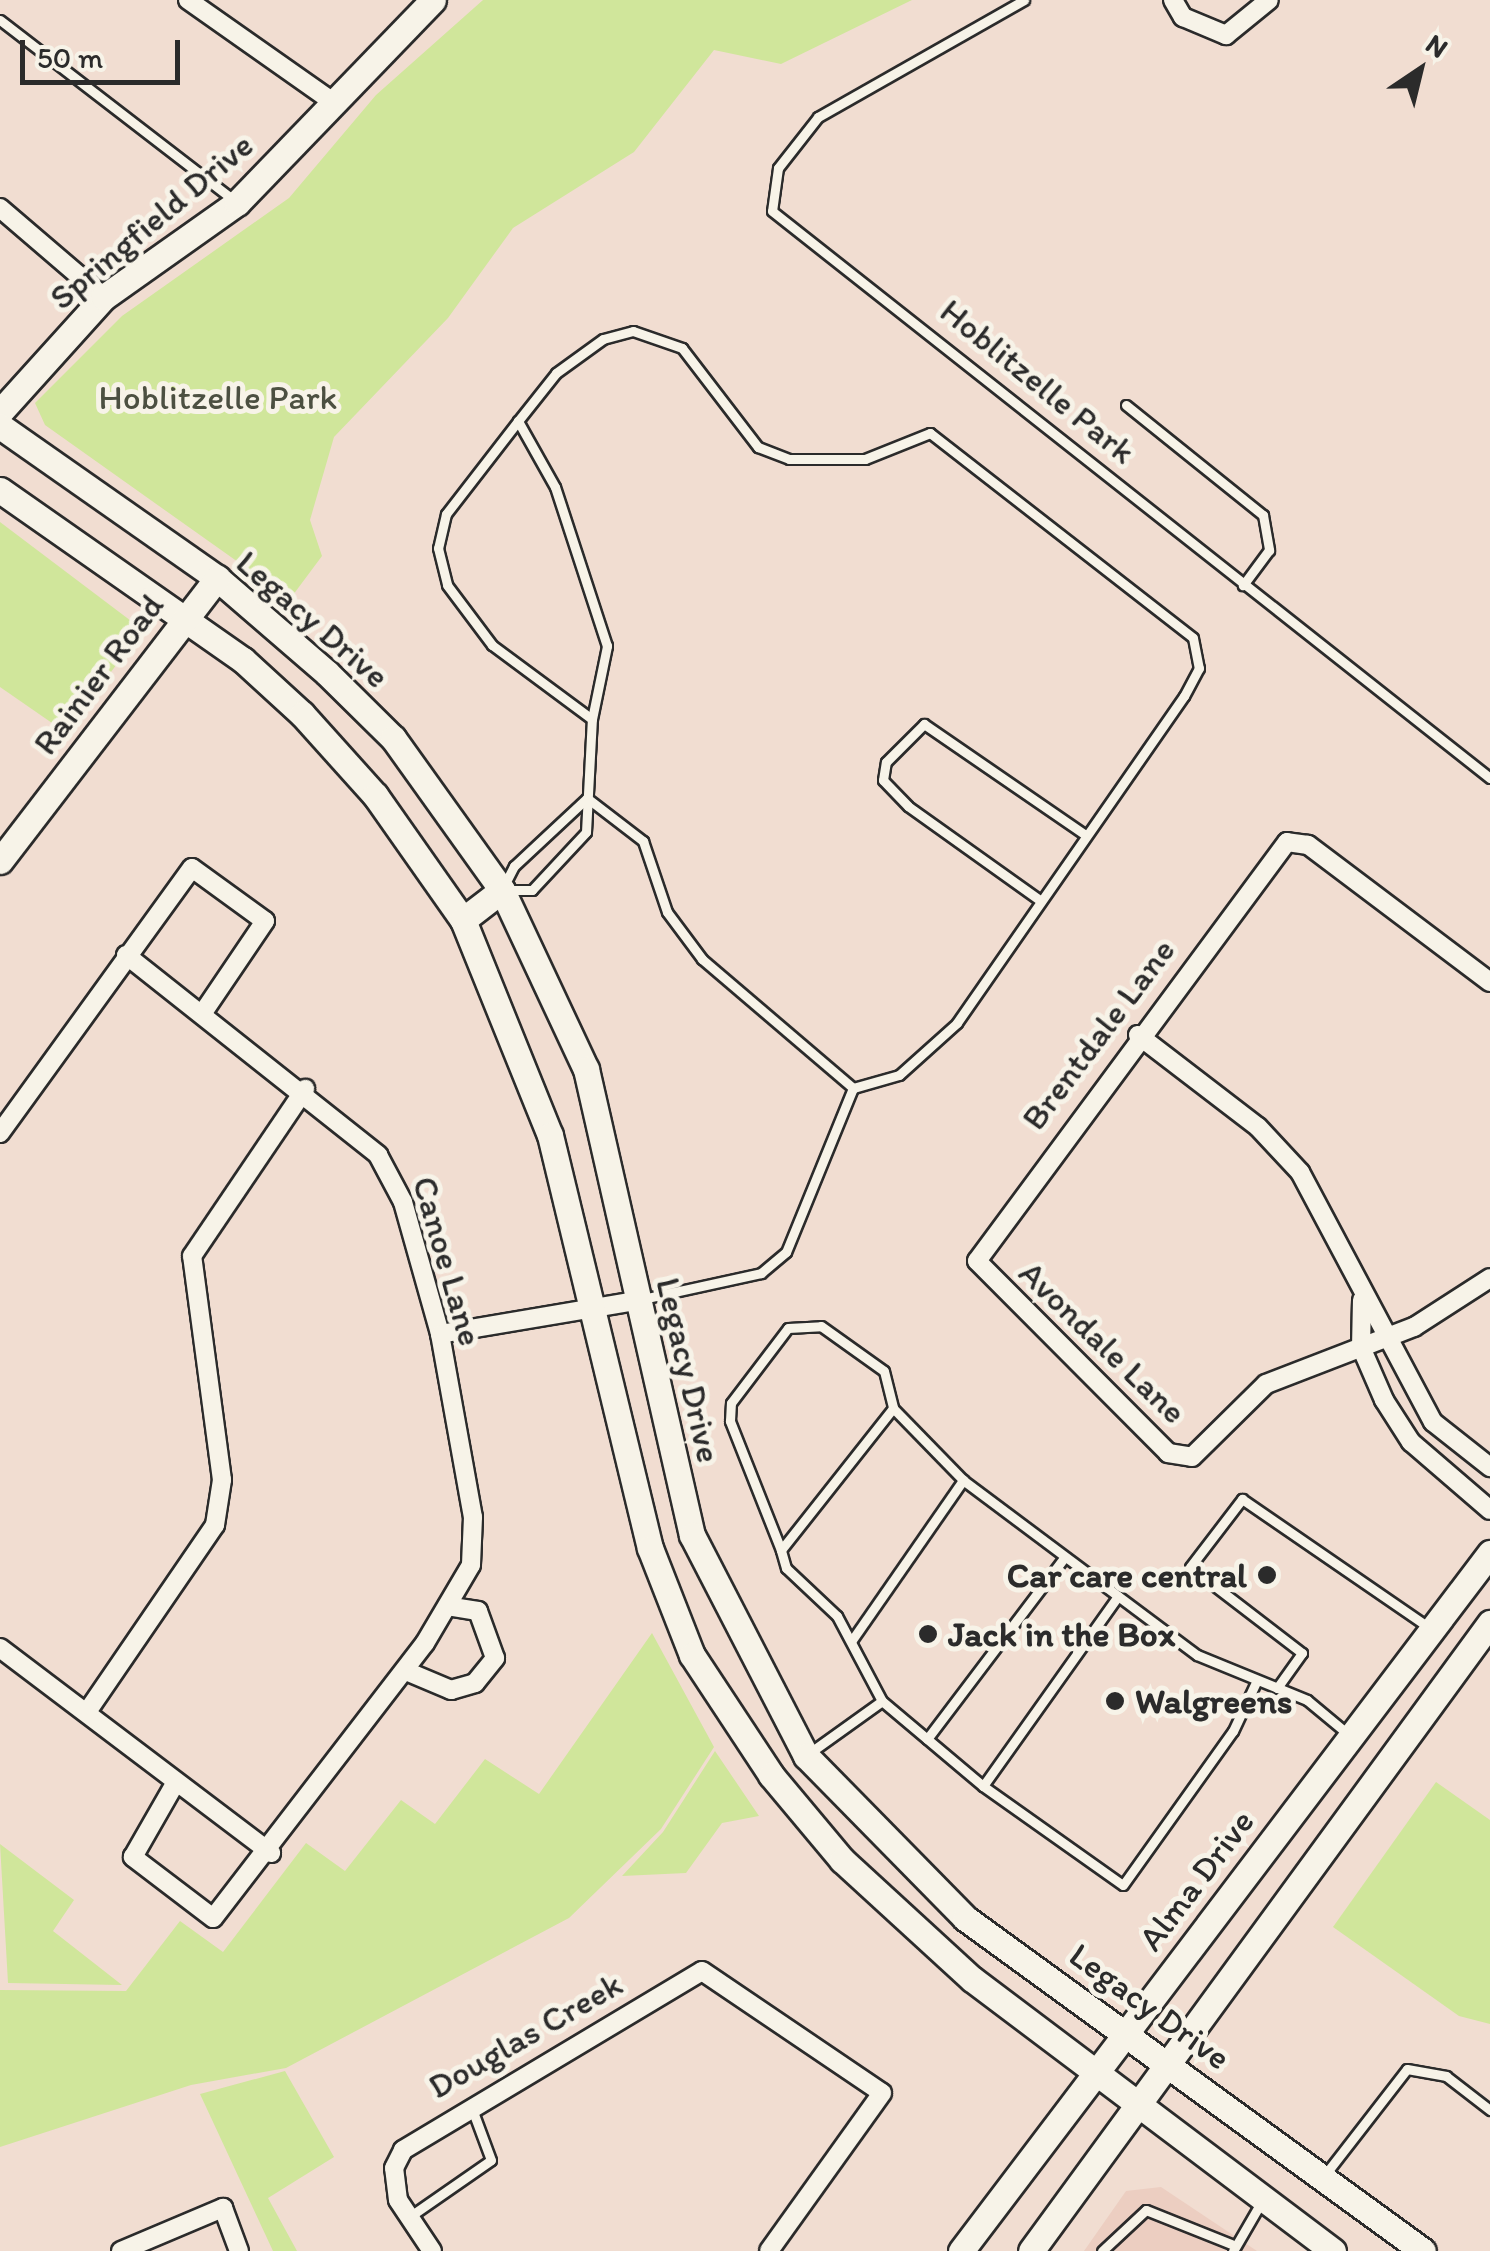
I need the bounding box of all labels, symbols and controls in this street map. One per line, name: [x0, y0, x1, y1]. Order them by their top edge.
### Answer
scale bar: [25, 20, 185, 82]
north arrow: [1370, 20, 1470, 120]
text: N: [1420, 26, 1455, 65]
text: 50 m: [37, 39, 103, 76]
street label: Springfield Drive: [41, 124, 261, 318]
street label: Hoblitzelle Park: [932, 290, 1144, 472]
park label: Hoblitzelle Park: [99, 376, 337, 418]
street label: Legacy Drive: [228, 541, 398, 697]
street label: Rainier Road: [24, 585, 172, 763]
street label: Brentdale Lane: [1012, 930, 1184, 1138]
street label: Canoe Lane: [404, 1171, 492, 1351]
street label: Avondale Lane: [1010, 1251, 1196, 1433]
street label: Legacy Drive: [647, 1273, 731, 1467]
place label: Car care central: [1006, 1554, 1247, 1596]
marker: Car care central: [1256, 1564, 1278, 1586]
place label: Jack in the Box: [948, 1613, 1175, 1655]
marker: Jack in the Box: [917, 1623, 939, 1645]
place label: Walgreens: [1135, 1680, 1292, 1722]
marker: Walgreens: [1104, 1690, 1126, 1712]
street label: Alma Drive: [1129, 1801, 1263, 1959]
street label: Legacy Drive: [1061, 1934, 1239, 2078]
street label: Douglas Creek: [420, 1963, 630, 2107]

